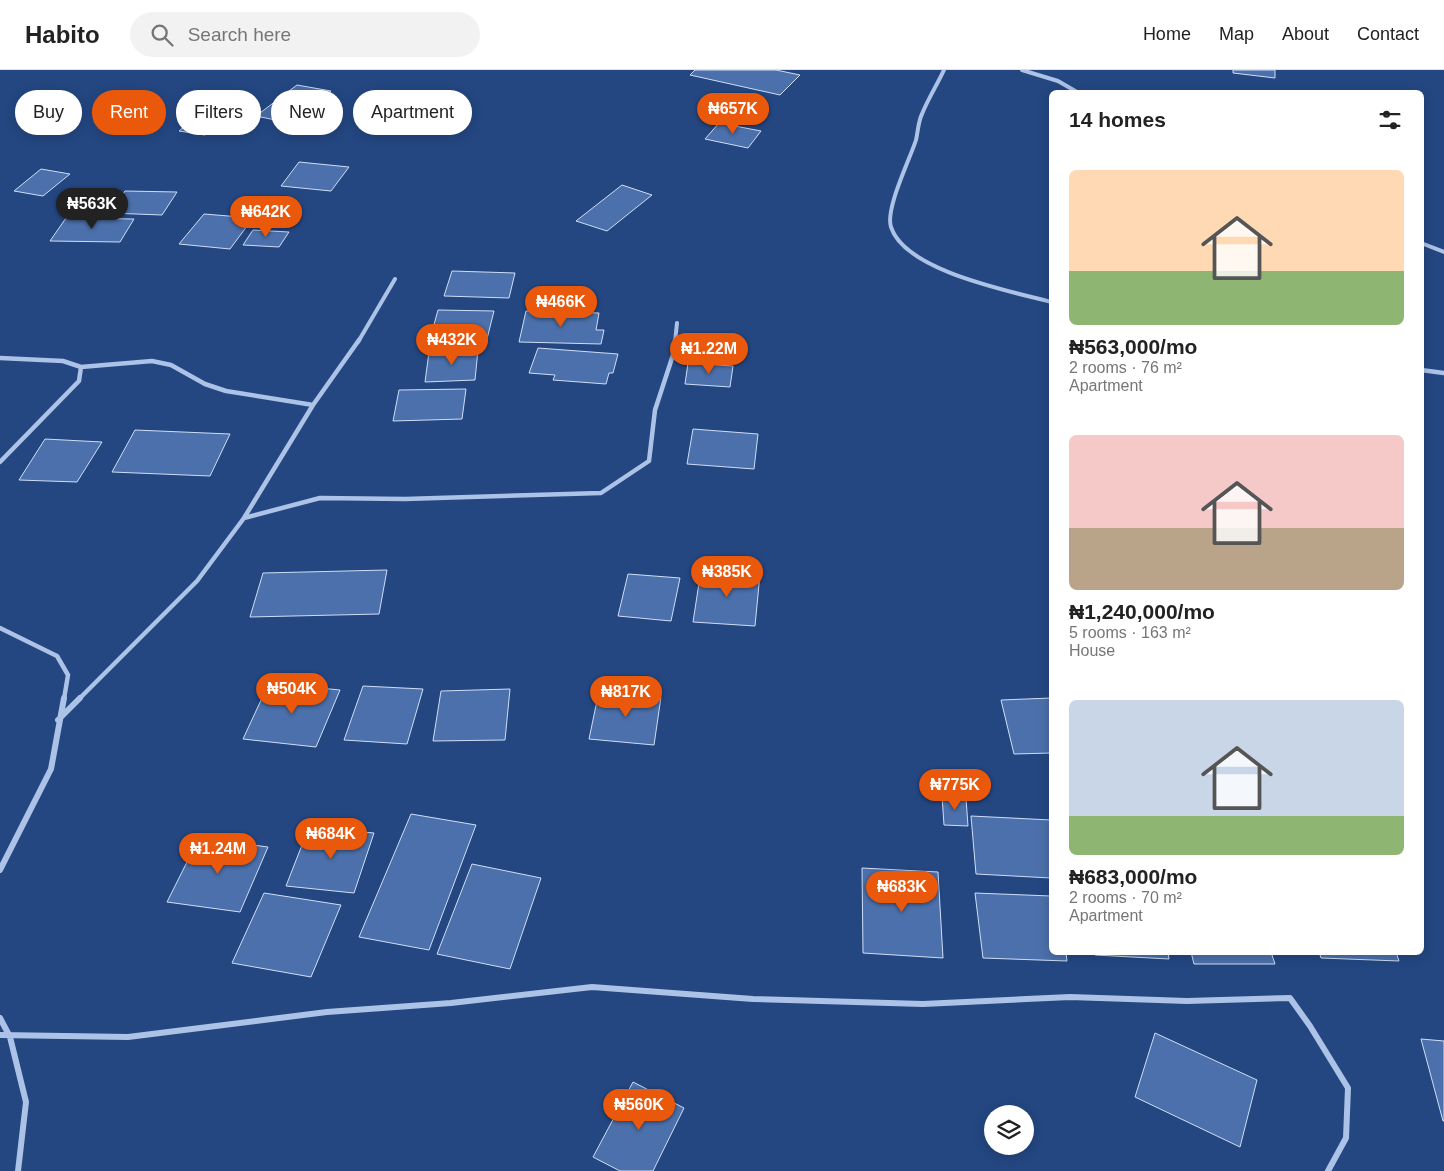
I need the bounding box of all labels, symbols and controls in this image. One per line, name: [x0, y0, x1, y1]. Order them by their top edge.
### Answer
search box: [130, 12, 480, 57]
text: Habito: [25, 21, 100, 48]
icon: search: [148, 21, 176, 49]
text: Search here: [188, 24, 291, 45]
text: Home: [1143, 24, 1191, 44]
text: Map: [1219, 24, 1254, 44]
text: About: [1282, 24, 1329, 44]
text: Contact: [1357, 24, 1419, 44]
chip: Buy: [15, 90, 82, 135]
chip: Rent: [92, 90, 166, 135]
chip: Filters: [176, 90, 261, 135]
chip: New: [271, 90, 343, 135]
chip: Apartment: [353, 90, 472, 135]
pin: ₦657K: [698, 92, 768, 135]
text: ₦657K: [708, 100, 758, 117]
icon: filters: [1376, 106, 1404, 134]
text: 14 homes: [1069, 108, 1166, 131]
pin: ₦563K: [57, 188, 127, 230]
text: ₦563K: [67, 195, 117, 212]
pin: ₦642K: [231, 196, 301, 238]
text: ₦642K: [241, 203, 291, 220]
icon: home: [1192, 203, 1282, 293]
pin: ₦466K: [526, 286, 596, 328]
text: ₦466K: [536, 293, 586, 310]
pin: ₦432K: [417, 324, 487, 366]
text: ₦432K: [427, 331, 477, 348]
pin: ₦1.22M: [668, 332, 750, 375]
text: ₦563,000/mo: [1069, 335, 1197, 358]
text: ₦1.22M: [681, 340, 737, 357]
text: 2 rooms · 76 m²: [1069, 359, 1182, 376]
text: Apartment: [1069, 377, 1143, 394]
icon: home: [1192, 468, 1282, 558]
pin: ₦385K: [692, 556, 762, 598]
text: ₦385K: [702, 563, 752, 580]
text: ₦1,240,000/mo: [1069, 600, 1215, 623]
text: 5 rooms · 163 m²: [1069, 624, 1191, 641]
text: House: [1069, 642, 1115, 659]
pin: ₦504K: [257, 672, 327, 715]
pin: ₦817K: [591, 676, 661, 718]
text: ₦504K: [267, 680, 317, 697]
text: ₦817K: [601, 683, 651, 700]
icon: home: [1192, 733, 1282, 823]
pin: ₦775K: [920, 768, 990, 811]
text: ₦775K: [930, 776, 980, 793]
pin: ₦684K: [296, 818, 366, 860]
text: ₦684K: [306, 825, 356, 842]
pin: ₦1.24M: [177, 832, 259, 875]
text: ₦1.24M: [190, 840, 246, 857]
text: ₦683,000/mo: [1069, 865, 1197, 888]
pin: ₦683K: [867, 870, 937, 913]
text: ₦683K: [877, 878, 927, 895]
text: 2 rooms · 70 m²: [1069, 889, 1182, 906]
text: Apartment: [1069, 907, 1143, 924]
pin: ₦560K: [604, 1088, 674, 1131]
text: ₦560K: [614, 1096, 664, 1113]
map controls: [984, 1105, 1034, 1155]
button: layers: [984, 1105, 1034, 1155]

